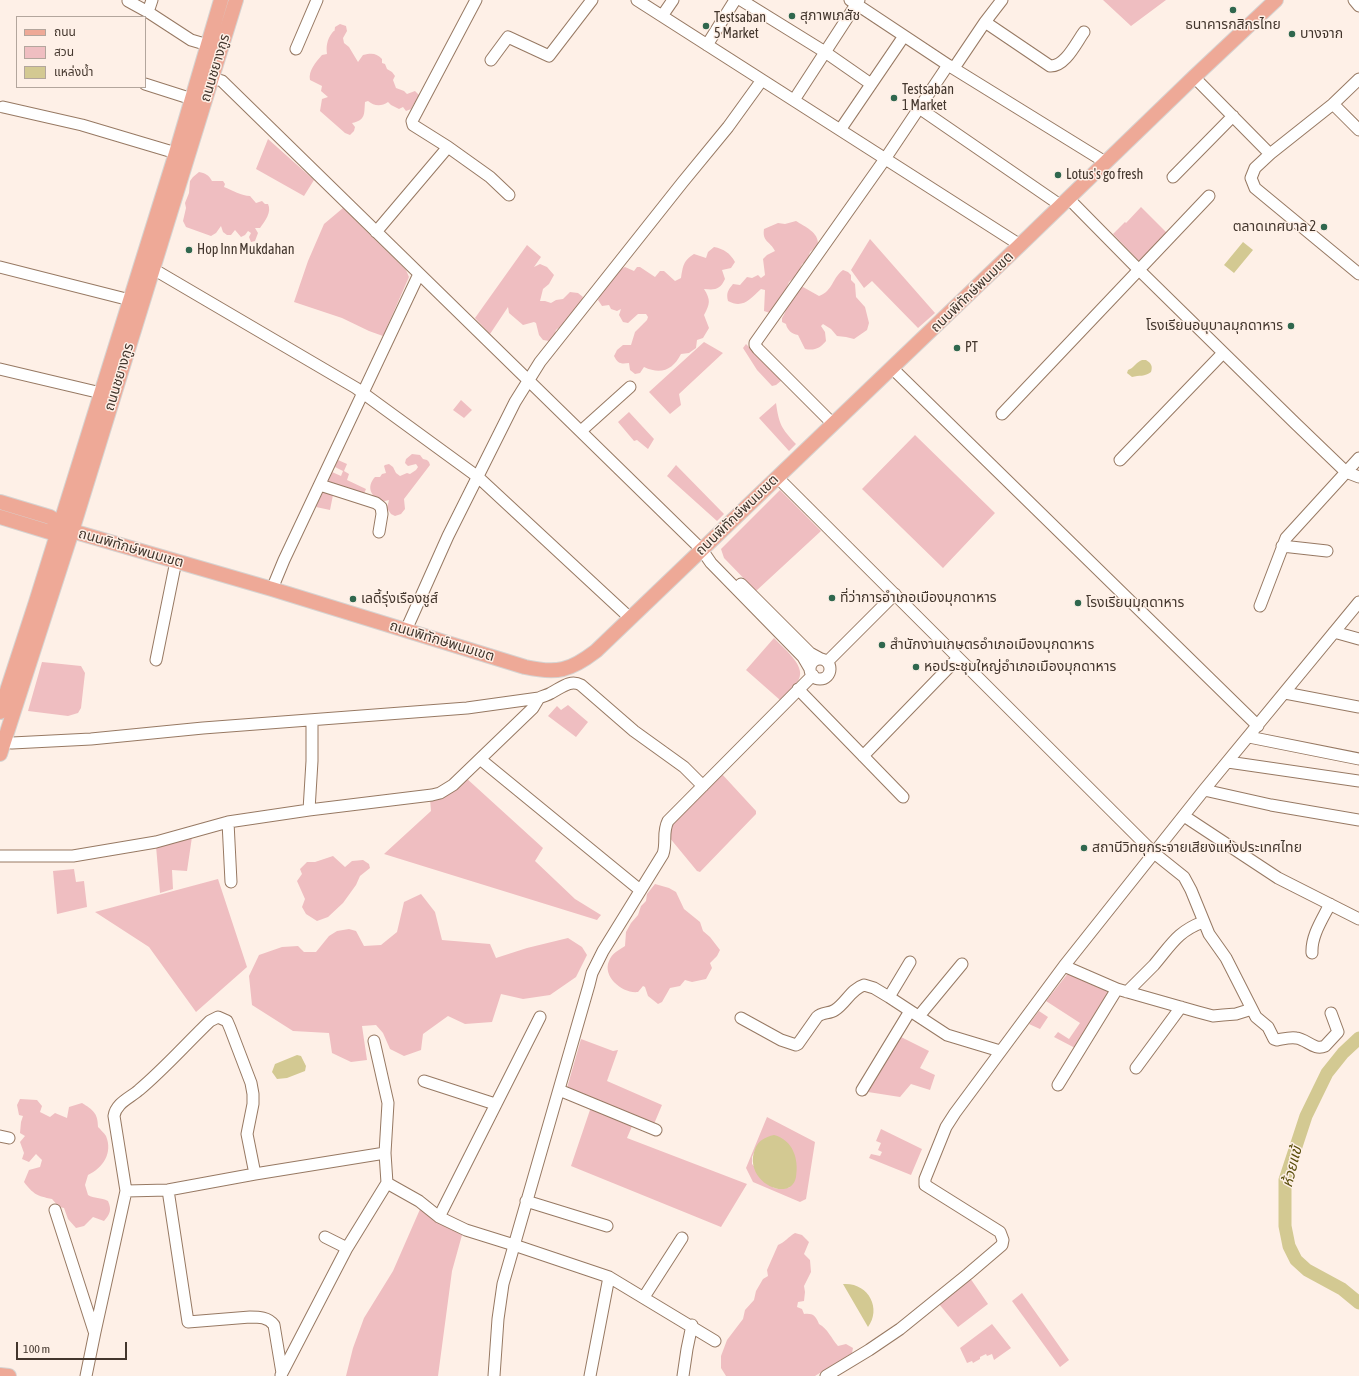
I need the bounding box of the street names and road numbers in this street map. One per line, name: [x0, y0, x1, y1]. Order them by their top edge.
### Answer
street label: ถนนชยางกูร: [197, 32, 233, 104]
street label: ถนนพิทักษ์พนมเขต: [927, 248, 1017, 336]
street label: ถนนชยางกูร: [101, 341, 137, 413]
street label: ถนนพิทักษ์พนมเขต: [692, 471, 782, 559]
street label: ถนนพิทักษ์พนมเขต: [76, 525, 186, 571]
street label: ถนนพิทักษ์พนมเขต: [388, 617, 496, 665]

